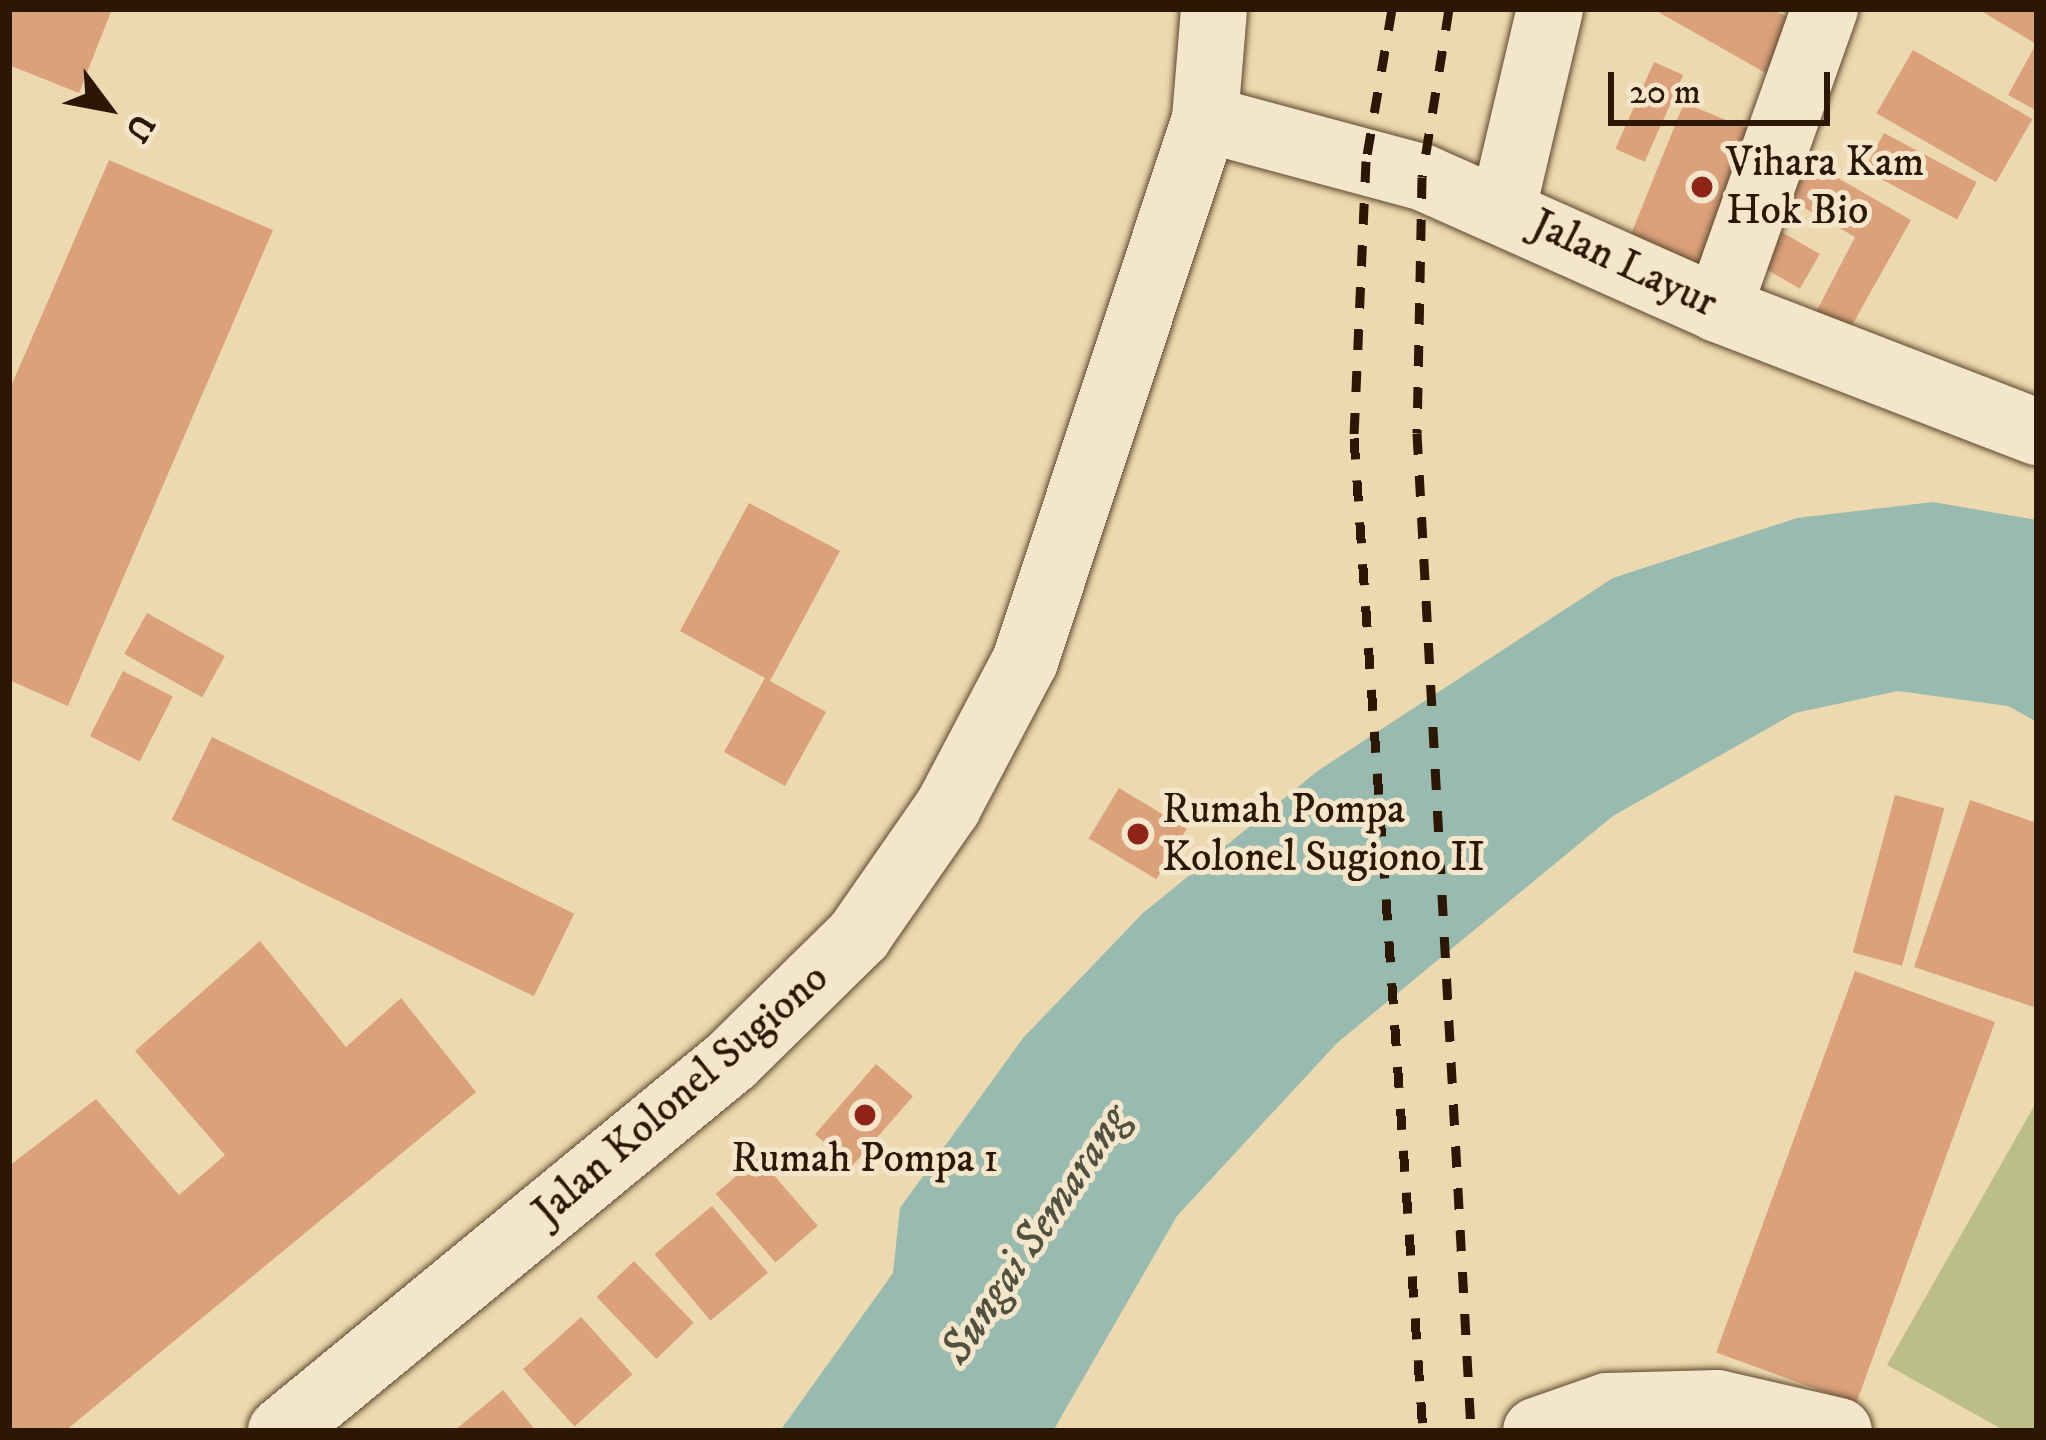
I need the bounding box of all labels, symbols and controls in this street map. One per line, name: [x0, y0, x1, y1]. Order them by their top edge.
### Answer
north arrow: [48, 48, 168, 168]
scale bar: [1614, 48, 1836, 122]
text: 20 m: [1629, 70, 1701, 115]
text: U: [115, 106, 163, 149]
place label: Vihara Kam Hok Bio: [1726, 138, 1924, 237]
marker: Vihara Kam Hok Bio: [1689, 174, 1715, 200]
street label: Jalan Layur: [1523, 199, 1725, 329]
place label: Rumah Pompa Kolonel Sugiono II: [1162, 785, 1485, 884]
marker: Rumah Pompa Kolonel Sugiono II: [1125, 821, 1151, 847]
street label: Jalan Kolonel Sugiono: [523, 953, 839, 1237]
water label: Sungai Semarang: [930, 1095, 1142, 1375]
marker: Rumah Pompa 1: [852, 1102, 878, 1128]
place label: Rumah Pompa 1: [731, 1134, 999, 1184]

